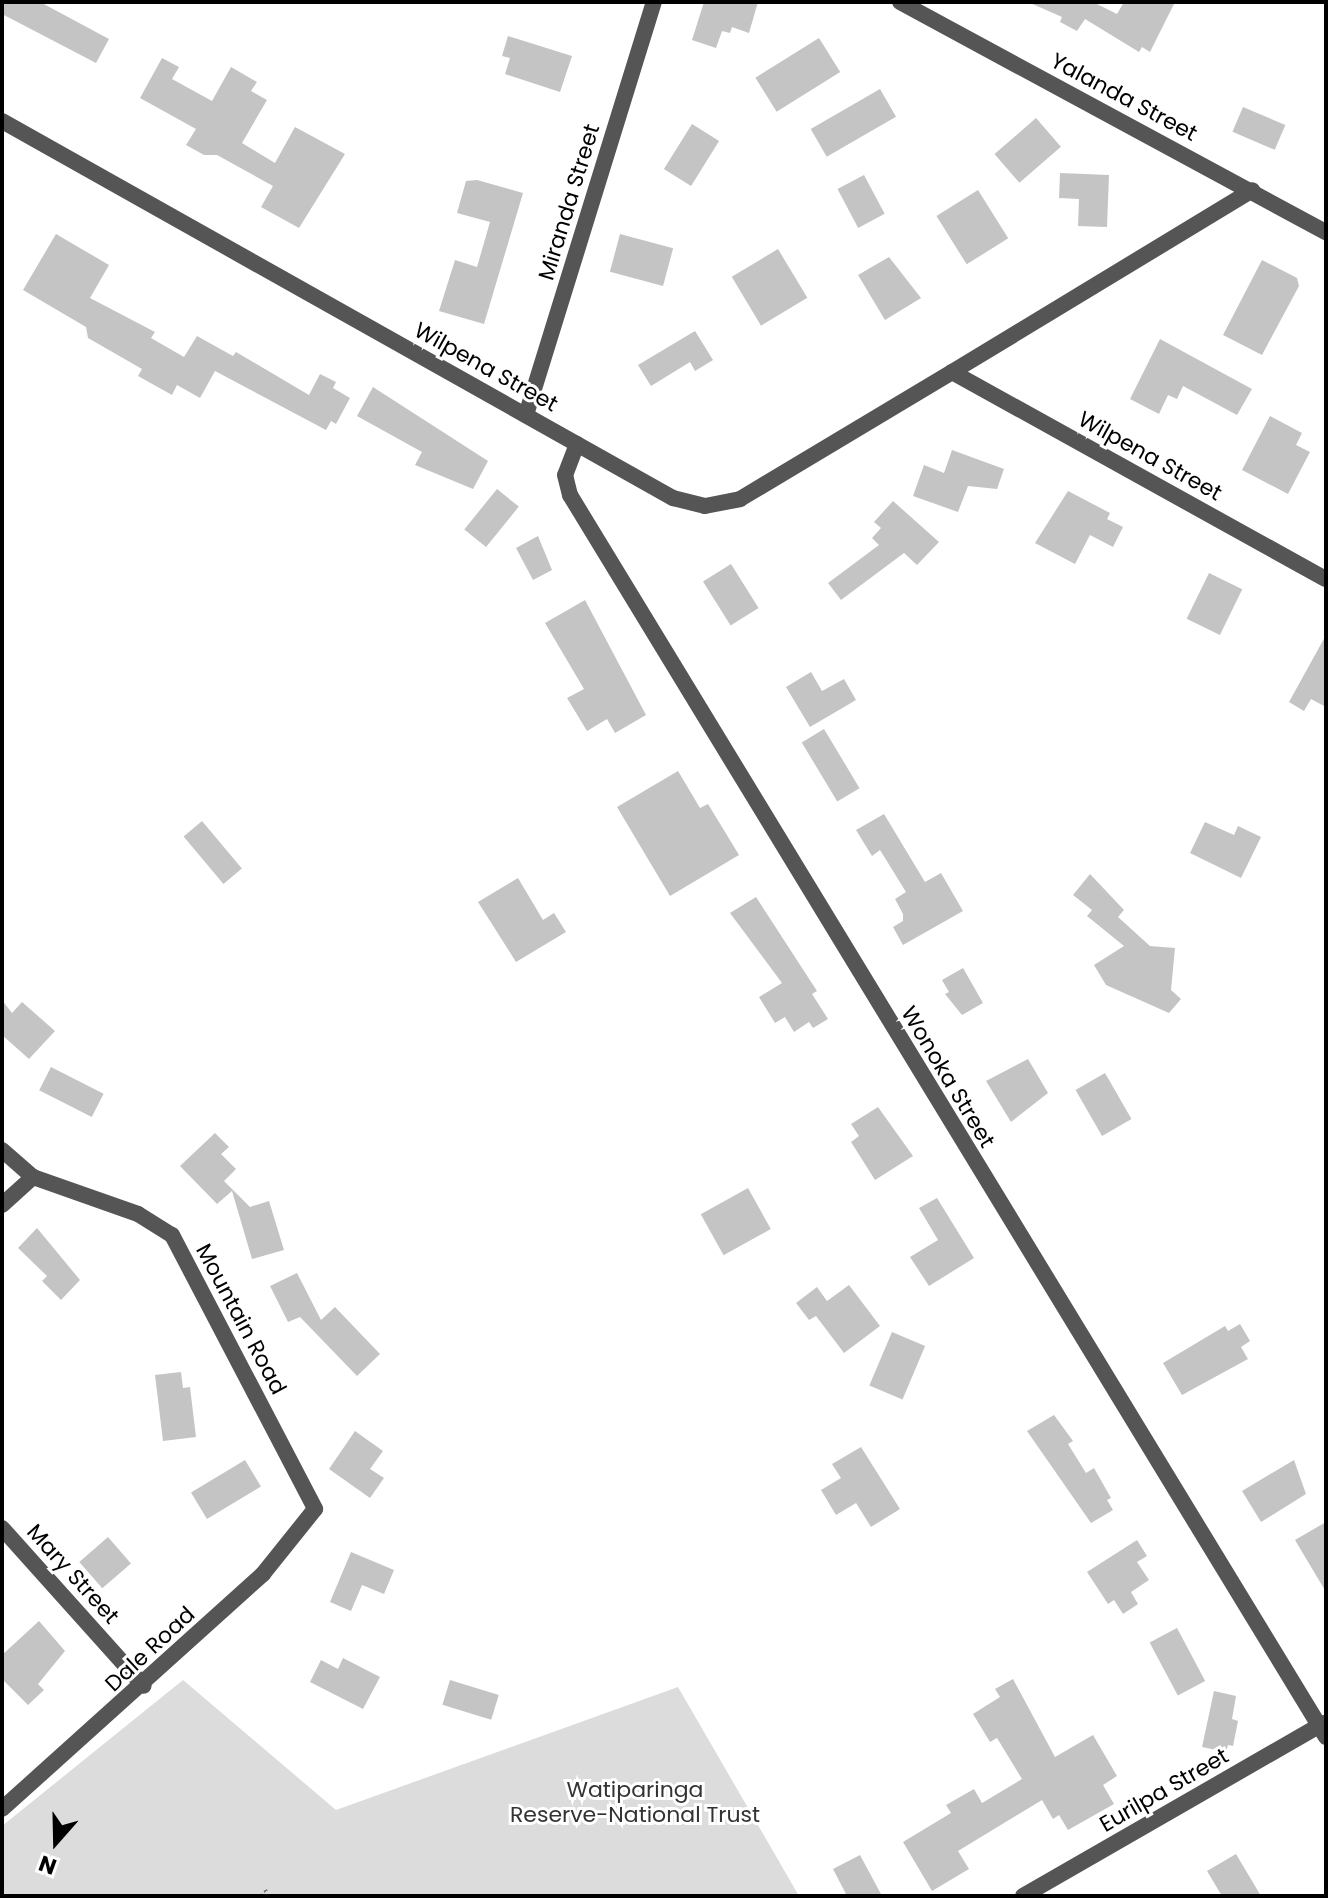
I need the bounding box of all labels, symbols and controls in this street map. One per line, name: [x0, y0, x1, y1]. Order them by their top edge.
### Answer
street label: Yalanda Street: [1046, 47, 1202, 147]
street label: Miranda Street: [533, 121, 605, 283]
street label: Wilpena Street: [410, 317, 562, 417]
street label: Wilpena Street: [1074, 406, 1226, 506]
street label: Wonoka Street: [895, 1002, 1001, 1152]
street label: Mountain Road: [190, 1239, 292, 1399]
street label: Mary Street: [21, 1519, 125, 1629]
street label: Dale Road: [100, 1601, 200, 1697]
street label: Eurilpa Street: [1095, 1742, 1233, 1838]
park label: Watiparinga Reserve-National Trust: [510, 1776, 760, 1828]
north arrow: [16, 1802, 96, 1882]
text: N: [35, 1848, 61, 1882]

